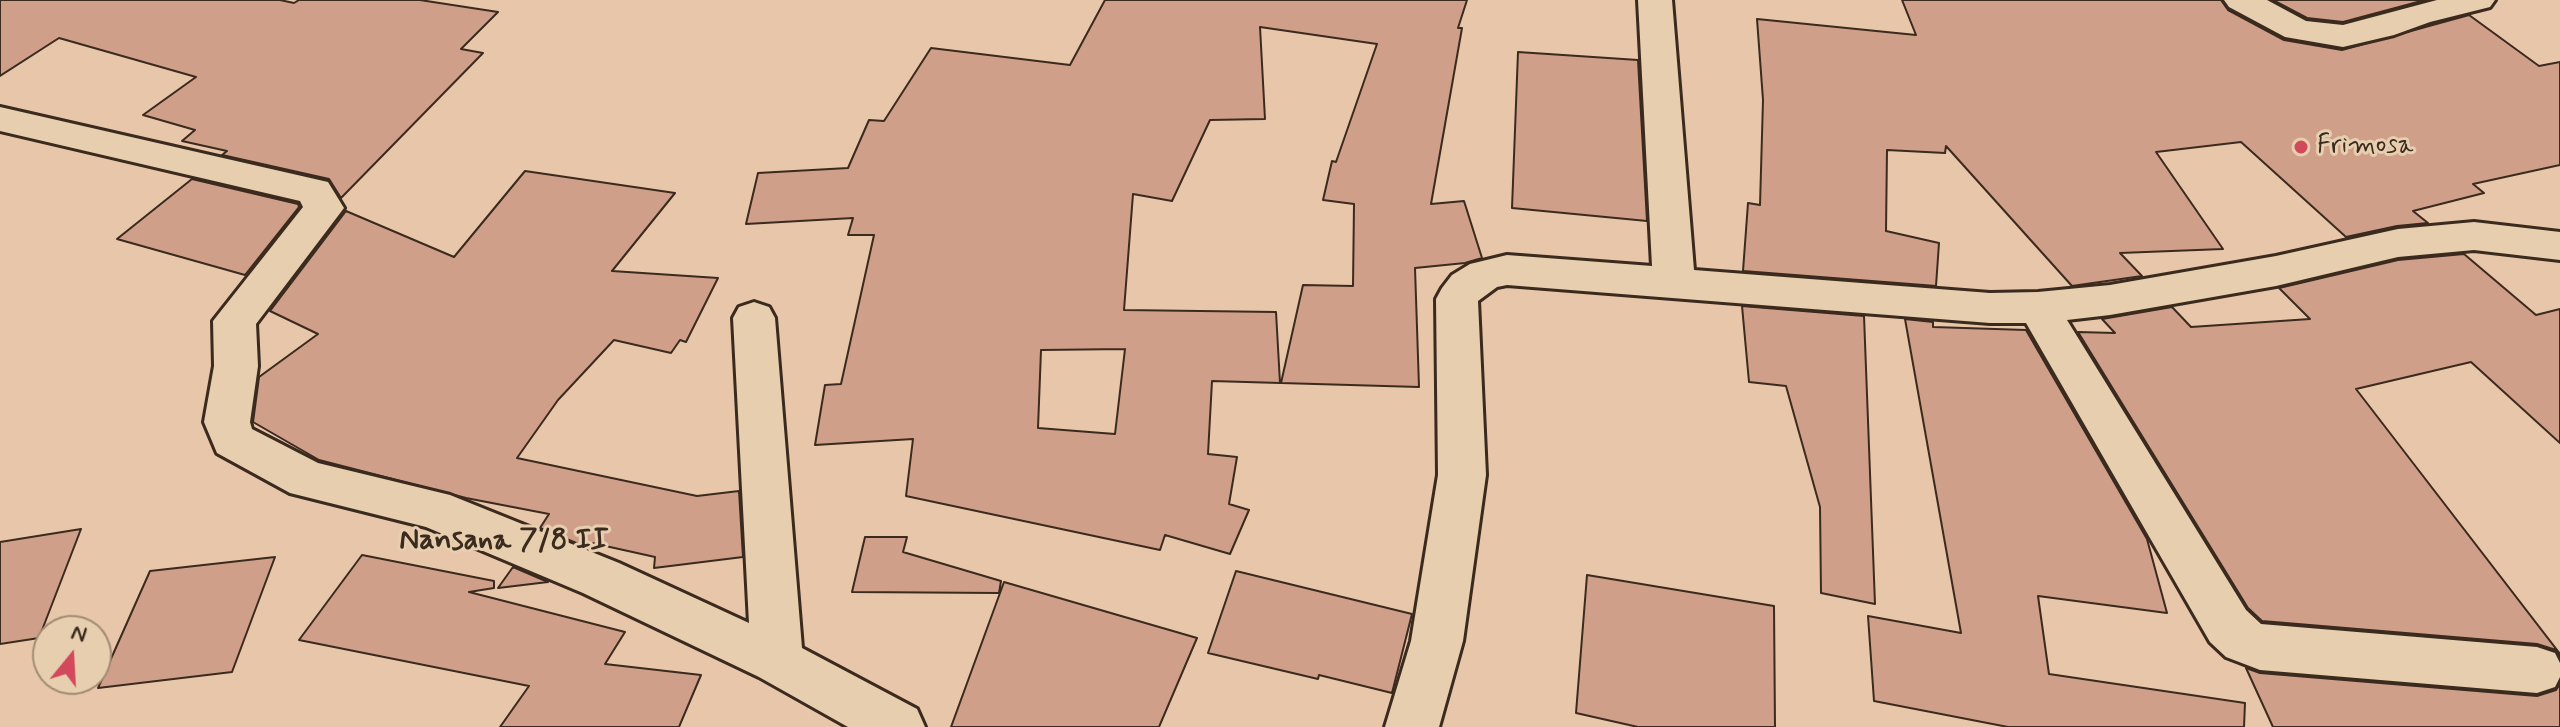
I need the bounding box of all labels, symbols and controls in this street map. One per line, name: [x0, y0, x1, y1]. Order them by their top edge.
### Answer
place label: Frimosa: [2317, 131, 2413, 163]
marker: Frimosa: [2292, 138, 2310, 156]
district label: Nansana 7/8 II: [399, 524, 609, 560]
north arrow: [32, 615, 112, 695]
text: N: [68, 618, 90, 650]

